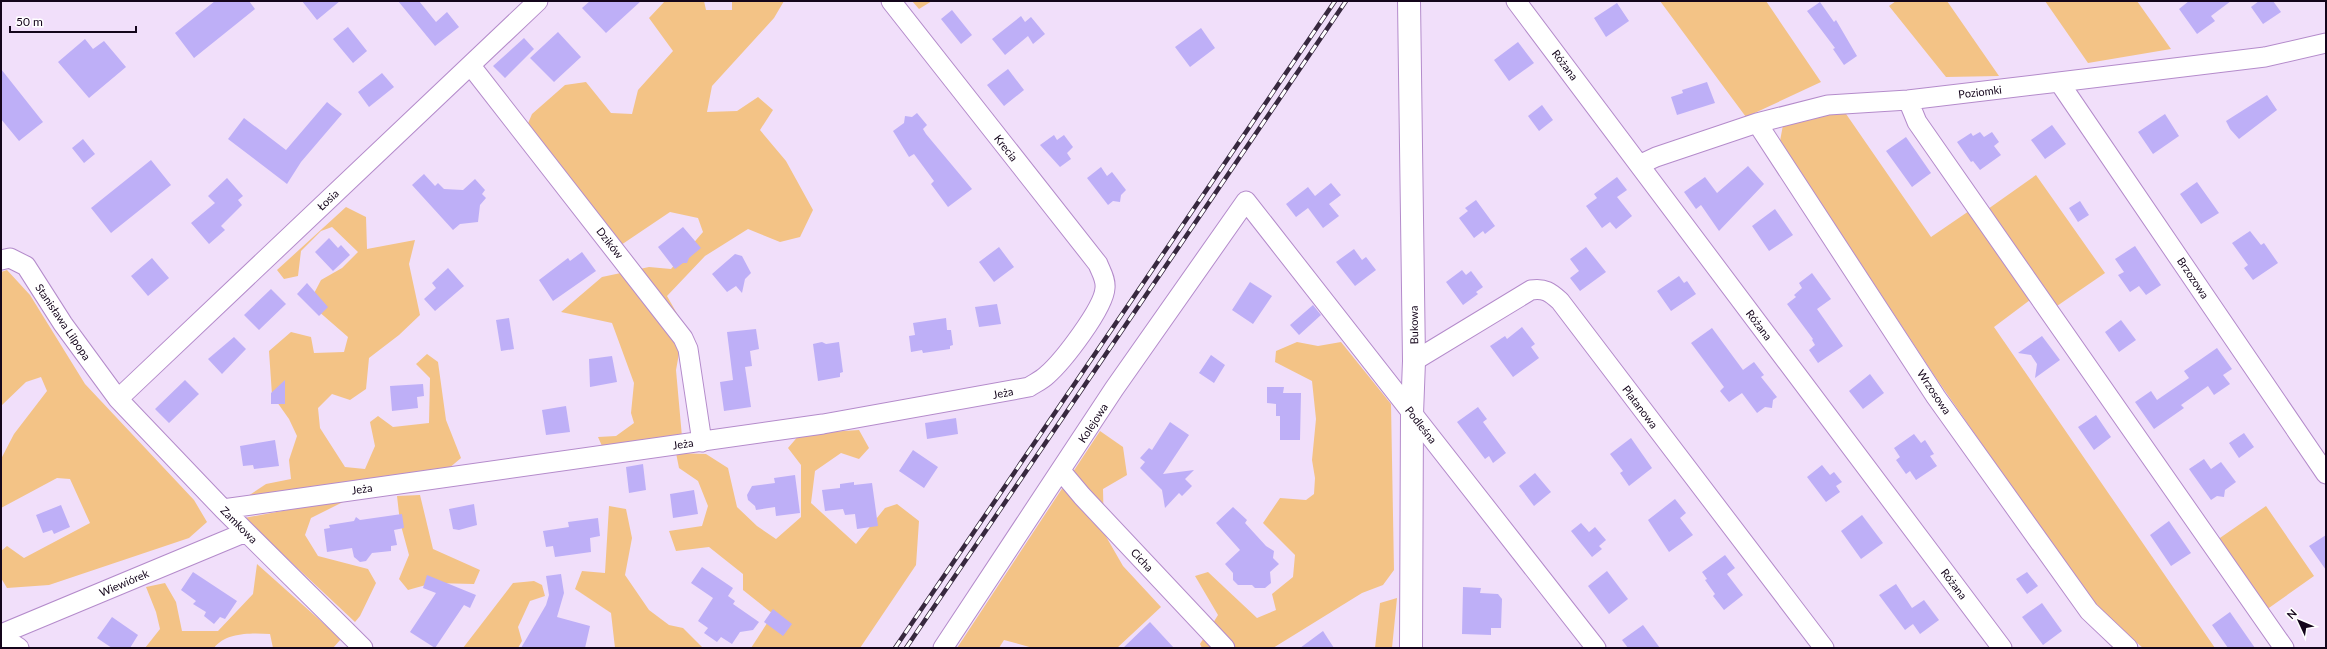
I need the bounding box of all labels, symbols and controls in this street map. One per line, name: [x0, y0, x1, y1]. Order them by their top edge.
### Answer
scale bar: [10, 8, 136, 34]
text: 50 m: [16, 14, 43, 29]
street label: Różana: [1550, 47, 1581, 82]
street label: Poziomki: [1958, 82, 2003, 101]
street label: Krecia: [992, 132, 1021, 164]
street label: Łosia: [314, 187, 341, 213]
street label: Dzików: [594, 225, 627, 261]
street label: Brzozowa: [2175, 255, 2212, 301]
street label: Stanisława Lilpopa: [33, 281, 94, 362]
street label: Bukowa: [1407, 306, 1420, 344]
street label: Różana: [1744, 307, 1775, 342]
street label: Wrzosowa: [1915, 367, 1954, 416]
street label: Platanowa: [1620, 383, 1661, 431]
street label: Jeża: [992, 384, 1014, 401]
street label: Kolejowa: [1075, 401, 1110, 445]
street label: Podleśna: [1403, 404, 1440, 446]
street label: Jeża: [672, 436, 694, 451]
street label: Jeża: [351, 481, 373, 496]
street label: Zamkowa: [218, 504, 260, 546]
street label: Cicha: [1128, 545, 1156, 574]
street label: Wiewiórek: [97, 566, 151, 599]
street label: Różana: [1939, 566, 1970, 601]
north arrow: [2279, 601, 2319, 641]
text: N: [2284, 606, 2299, 621]

